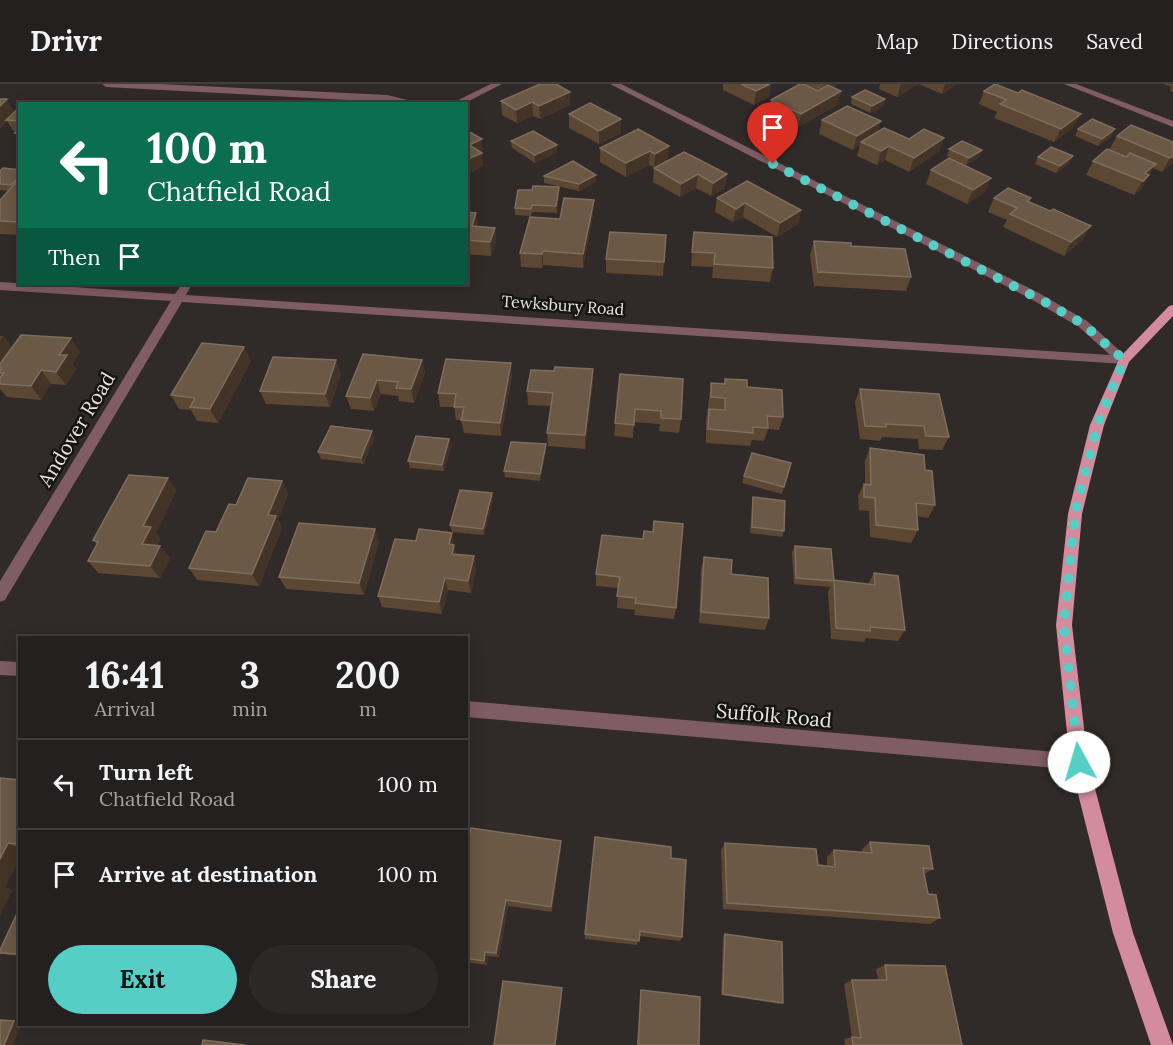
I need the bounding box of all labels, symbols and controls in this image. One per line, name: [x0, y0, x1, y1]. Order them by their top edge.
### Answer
text: Drivr: [30, 23, 102, 59]
text: Map: [876, 28, 919, 55]
text: Directions: [952, 28, 1053, 55]
text: Saved: [1086, 28, 1143, 55]
pin: [747, 102, 798, 164]
icon: arrive: [756, 111, 789, 144]
text: 100 m: [147, 121, 267, 175]
icon: left: [48, 126, 126, 204]
text: Chatfield Road: [147, 174, 331, 208]
icon: arrive: [113, 240, 146, 273]
text: Then: [48, 243, 101, 271]
street label: Tewksbury Road: [501, 291, 625, 319]
street label: Andover Road: [31, 367, 120, 492]
text: 16:41: [86, 652, 164, 698]
text: 3: [240, 652, 260, 698]
text: 200: [335, 652, 400, 698]
text: Arrival: [94, 696, 156, 721]
text: min: [232, 696, 268, 721]
text: m: [359, 696, 377, 721]
street label: Suffolk Road: [715, 697, 833, 733]
position arrow: [1047, 730, 1111, 794]
text: Turn left: [99, 758, 193, 786]
icon: left: [48, 768, 81, 801]
text: 100 m: [377, 770, 438, 798]
text: Chatfield Road: [99, 786, 235, 811]
icon: arrive: [48, 858, 81, 891]
text: Arrive at destination: [99, 860, 317, 888]
text: 100 m: [377, 860, 438, 888]
button: Exit: [48, 945, 237, 1014]
button: Share: [249, 945, 438, 1014]

